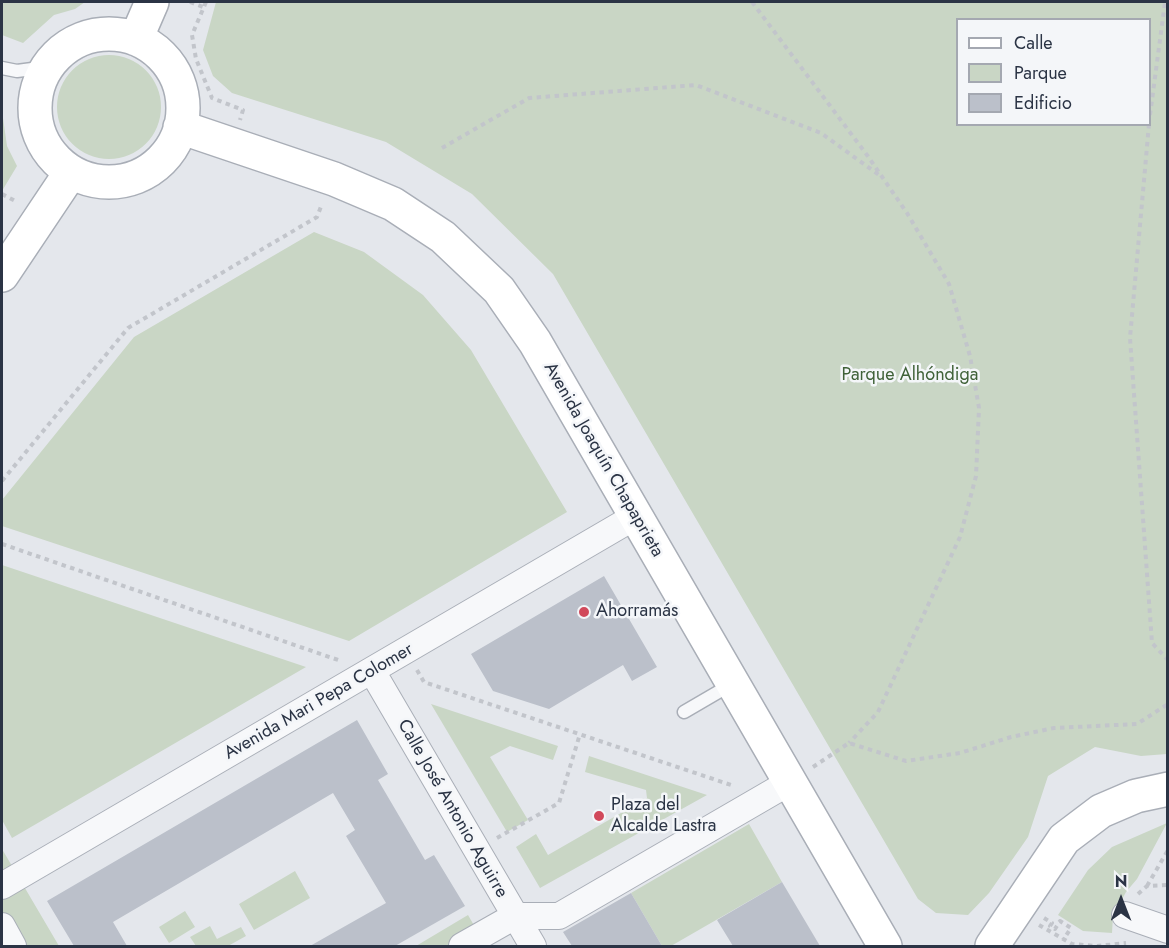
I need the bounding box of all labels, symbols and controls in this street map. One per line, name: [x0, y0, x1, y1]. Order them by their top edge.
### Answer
legend: [956, 18, 1151, 126]
text: Calle: [1014, 30, 1053, 56]
text: Parque: [1014, 60, 1067, 86]
text: Edificio: [1014, 90, 1072, 116]
street label: Avenida Joaquín Chapaprieta: [538, 359, 668, 561]
park label: Parque Alhóndiga: [842, 365, 978, 387]
place label: Ahorramás: [596, 601, 678, 623]
marker: Ahorramás: [577, 605, 591, 619]
street label: Avenida Mari Pepa Colomer: [221, 639, 417, 765]
street label: Calle José Antonio Aguirre: [392, 716, 512, 902]
place label: Plaza del Alcalde Lastra: [611, 795, 717, 838]
marker: Plaza del Alcalde Lastra: [592, 809, 606, 823]
north arrow: [1091, 870, 1151, 930]
text: N: [1115, 870, 1127, 893]

